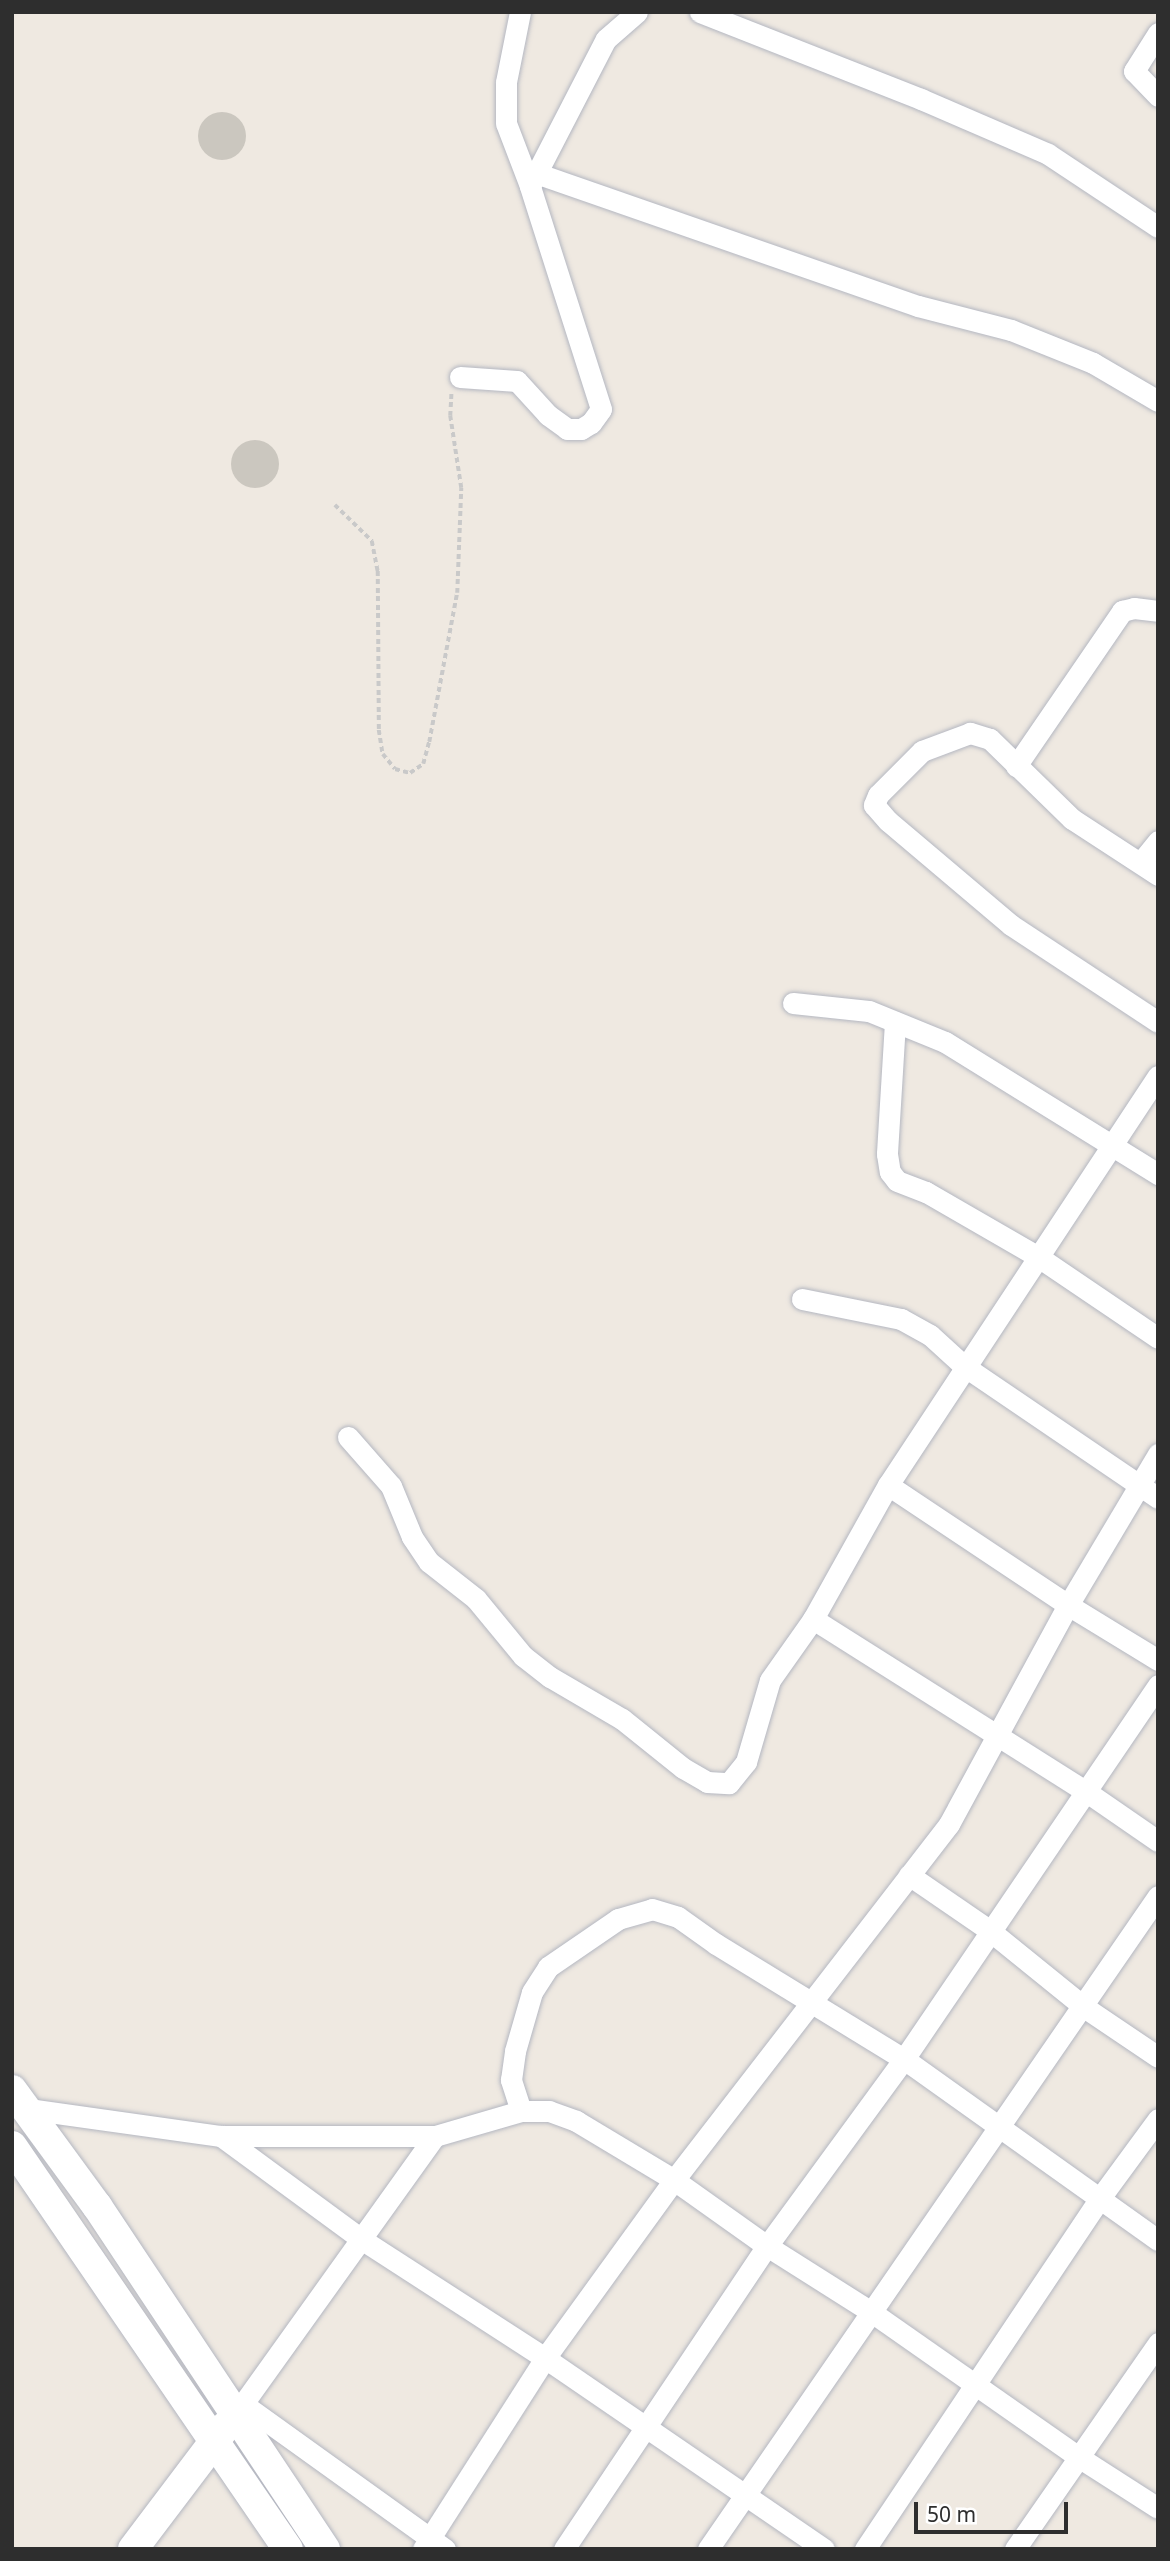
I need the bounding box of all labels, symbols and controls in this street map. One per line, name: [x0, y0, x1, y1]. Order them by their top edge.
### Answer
scale bar: [918, 2488, 1072, 2532]
text: 50 m: [927, 2500, 976, 2528]

